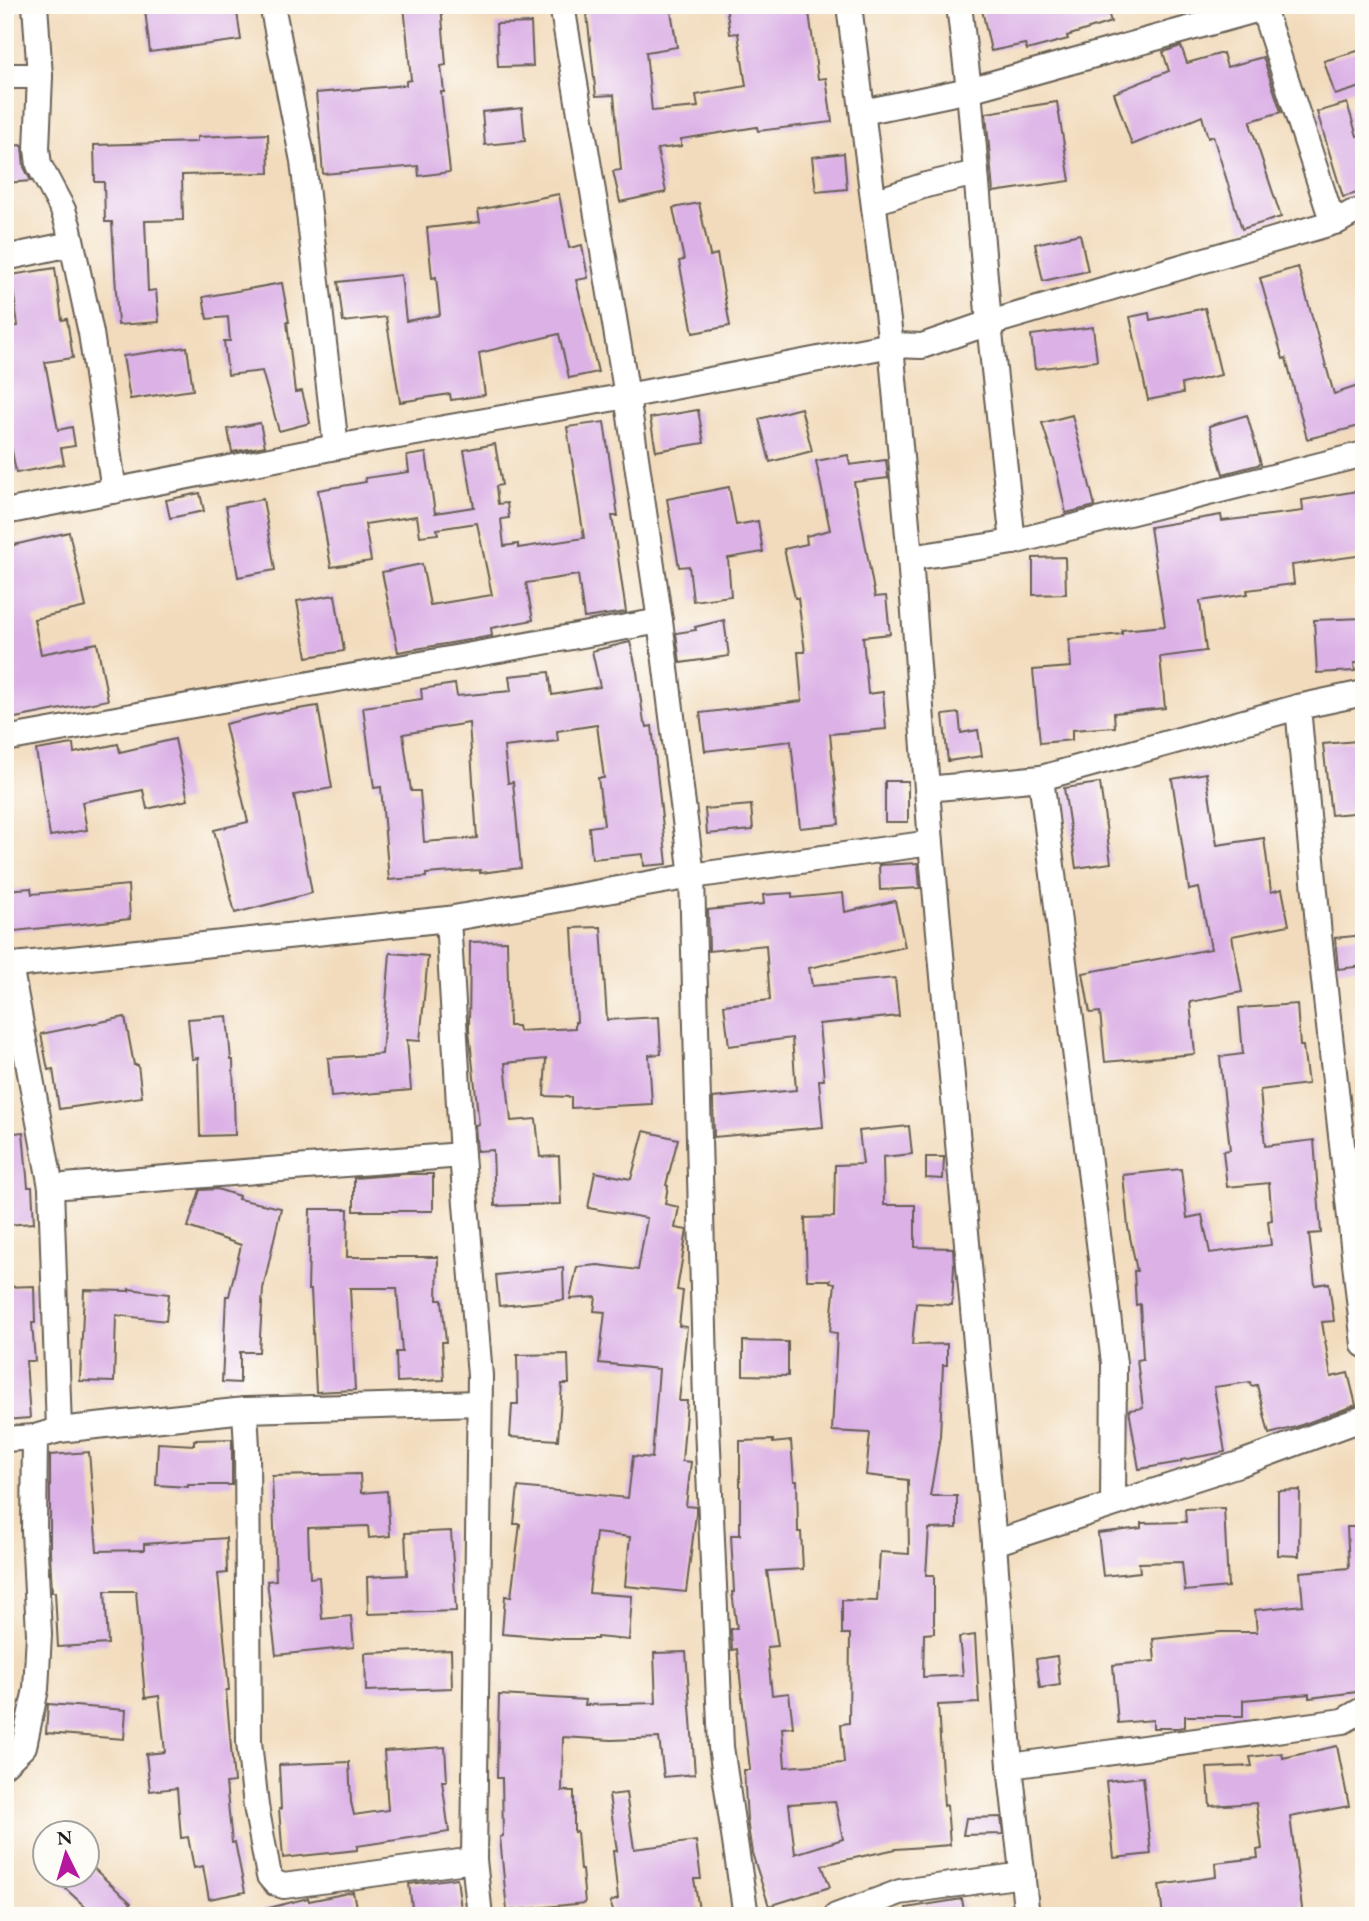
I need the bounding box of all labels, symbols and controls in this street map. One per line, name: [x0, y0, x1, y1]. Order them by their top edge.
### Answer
north arrow: [32, 1820, 102, 1890]
text: N: [56, 1824, 74, 1851]

